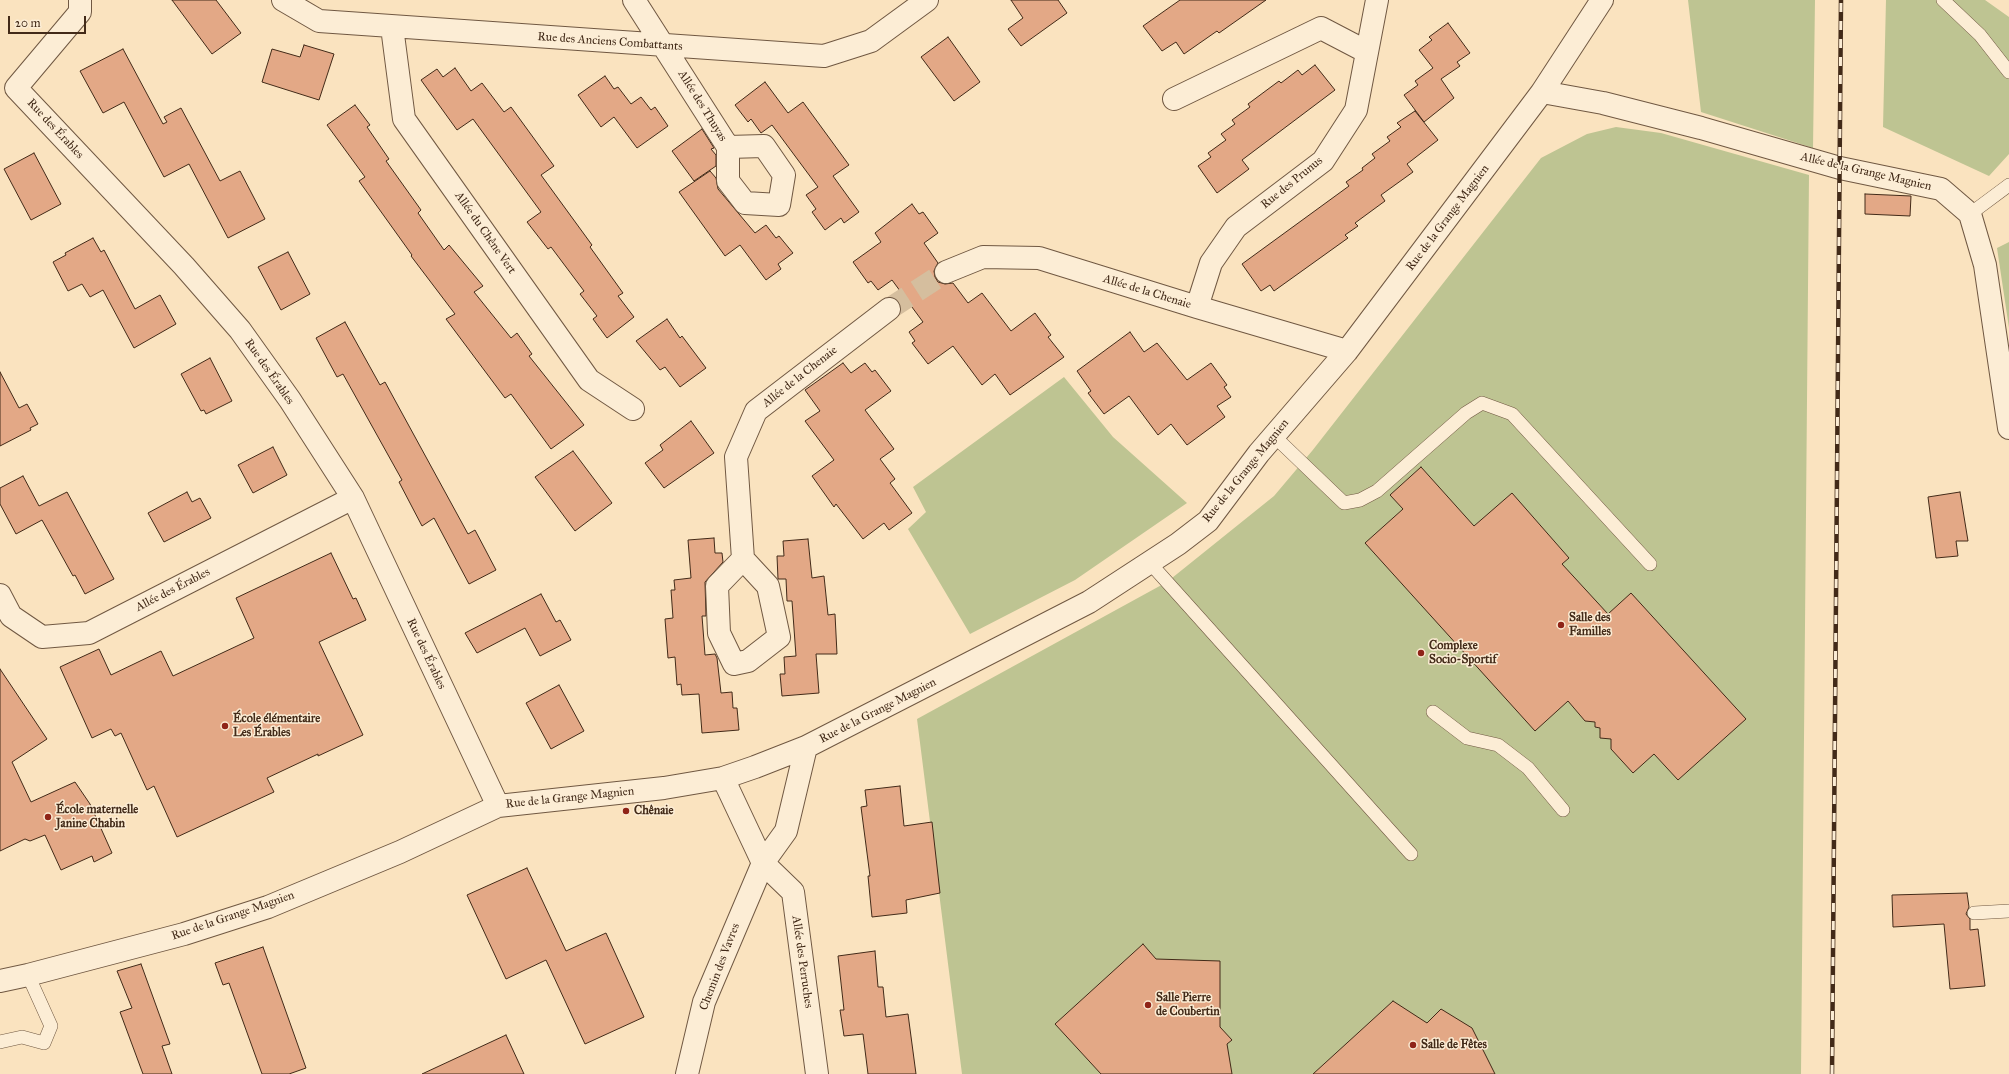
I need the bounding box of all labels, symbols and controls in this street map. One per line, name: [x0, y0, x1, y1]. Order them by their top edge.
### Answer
scale bar: [10, 8, 88, 34]
text: 20 m: [15, 16, 41, 30]
street label: Rue des Anciens Combattants: [537, 30, 683, 54]
street label: Allée des Thuyas: [674, 68, 730, 144]
street label: Rue des Érables: [24, 96, 86, 162]
street label: Allée de la Grange Magnien: [1799, 150, 1933, 194]
street label: Rue des Prunus: [1258, 154, 1326, 212]
street label: Rue de la Grange Magnien: [1403, 162, 1493, 274]
street label: Allée du Chêne Vert: [451, 189, 519, 277]
street label: Allée de la Chenaie: [1101, 272, 1193, 312]
street label: Rue des Érables: [241, 336, 297, 408]
street label: Allée de la Chenaie: [760, 343, 840, 411]
street label: Rue de la Grange Magnien: [1200, 416, 1292, 526]
street label: Allée des Érables: [133, 565, 213, 615]
place label: Salle des Familles: [1569, 611, 1611, 639]
street label: Rue des Érables: [403, 616, 449, 692]
marker: Salle des Familles: [1556, 620, 1566, 630]
place label: Complexe Socio-Sportif: [1429, 639, 1497, 667]
marker: Complexe Socio-Sportif: [1416, 648, 1426, 658]
street label: Rue de la Grange Magnien: [817, 675, 939, 747]
place label: École élémentaire Les Érables: [233, 712, 320, 740]
marker: École élémentaire Les Érables: [220, 721, 230, 731]
street label: Rue de la Grange Magnien: [505, 784, 635, 812]
place label: École maternelle Janine Chabin: [56, 803, 138, 831]
place label: Chênaie: [634, 804, 674, 818]
marker: Chênaie: [621, 806, 631, 816]
marker: École maternelle Janine Chabin: [43, 812, 53, 822]
street label: Rue de la Grange Magnien: [170, 888, 296, 944]
street label: Allée des Perruches: [788, 915, 816, 1009]
street label: Chemin des Vavres: [697, 921, 743, 1013]
place label: Salle Pierre de Coubertin: [1156, 991, 1220, 1019]
marker: Salle Pierre de Coubertin: [1143, 1000, 1153, 1010]
place label: Salle de Fêtes: [1421, 1038, 1487, 1052]
marker: Salle de Fêtes: [1408, 1040, 1418, 1050]

